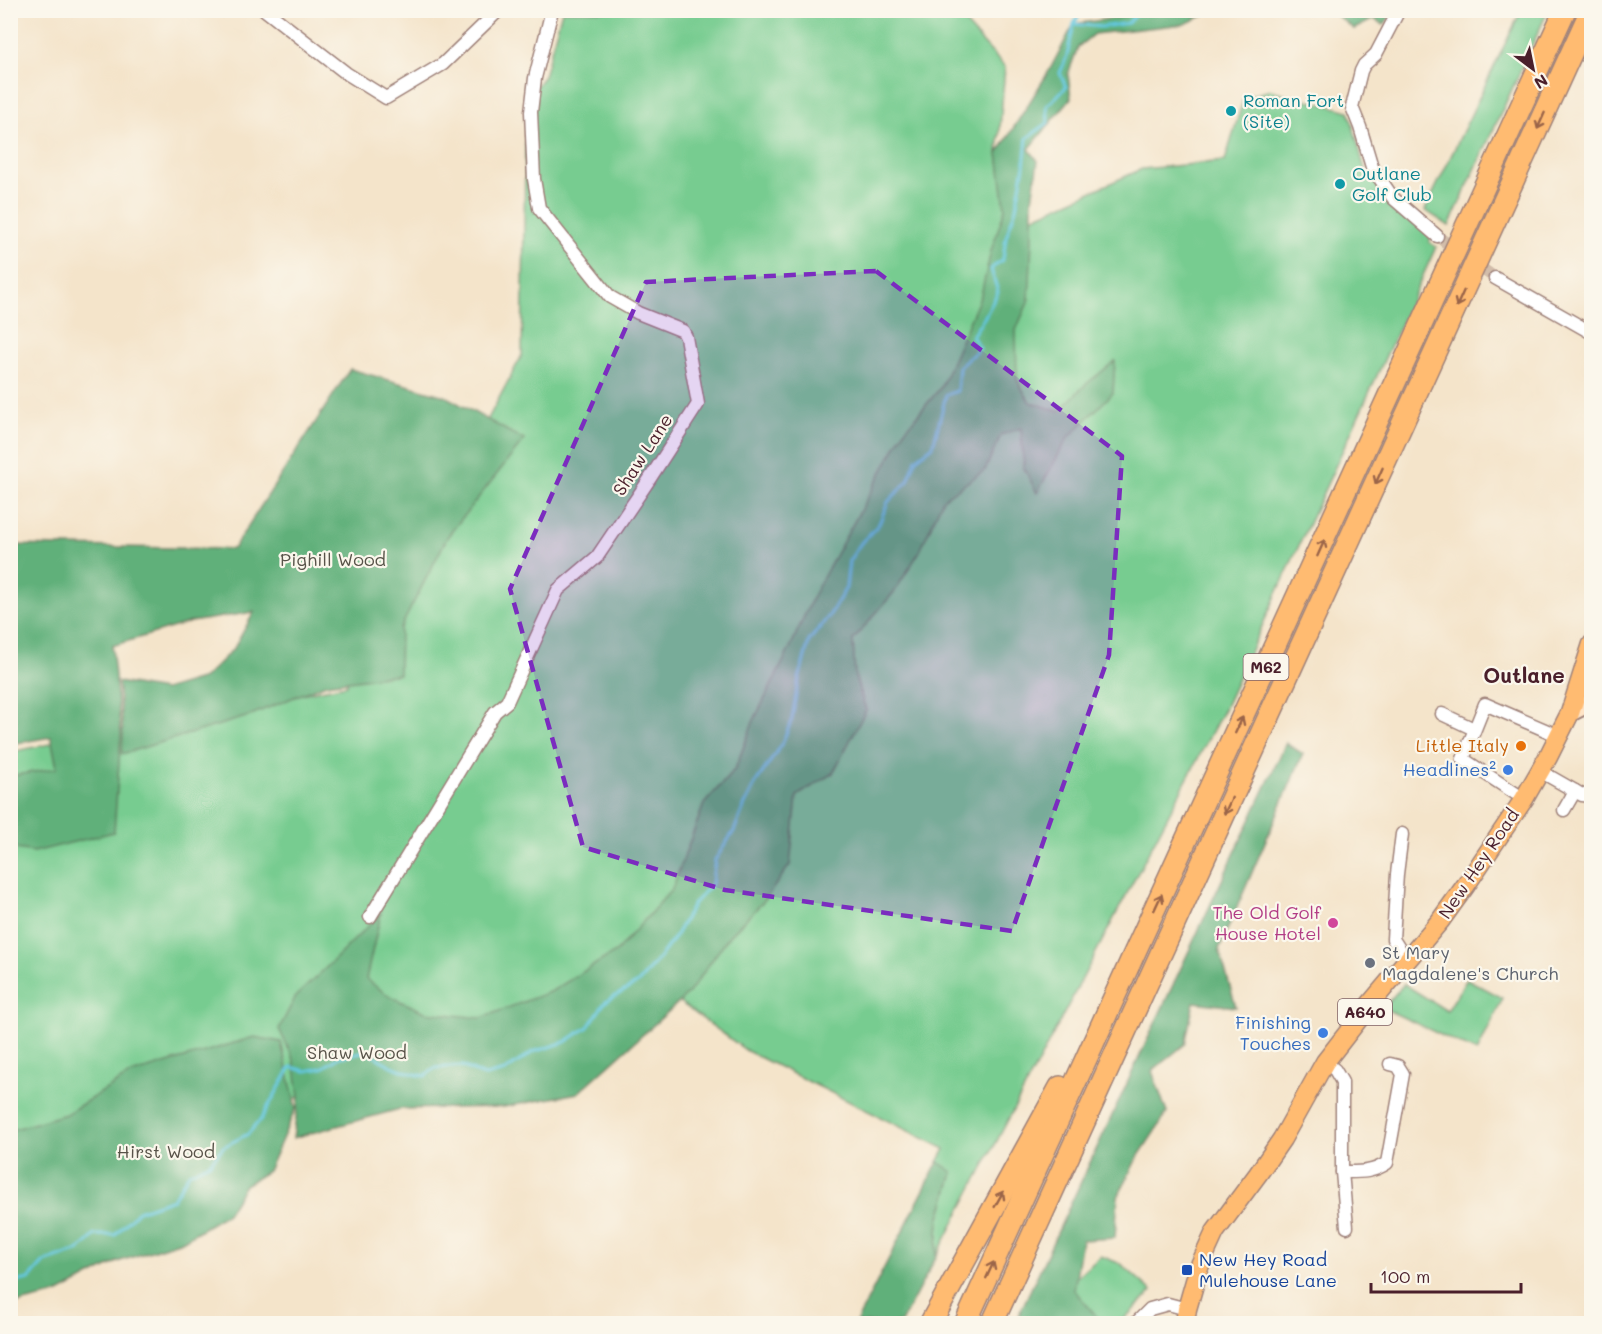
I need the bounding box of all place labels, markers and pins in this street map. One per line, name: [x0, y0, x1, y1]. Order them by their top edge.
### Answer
place label: Roman Fort (Site): [1243, 88, 1344, 133]
marker: Roman Fort (Site): [1224, 104, 1238, 118]
place label: Outlane Golf Club: [1352, 161, 1432, 206]
marker: Outlane Golf Club: [1333, 177, 1347, 191]
place label: Little Italy: [1416, 733, 1509, 757]
marker: Little Italy: [1514, 739, 1528, 753]
place label: Headlines²: [1403, 757, 1496, 781]
marker: Headlines²: [1501, 763, 1515, 777]
place label: The Old Golf House Hotel: [1212, 900, 1322, 945]
marker: The Old Golf House Hotel: [1326, 916, 1340, 930]
place label: St Mary Magdalene's Church: [1382, 940, 1559, 985]
marker: St Mary Magdalene's Church: [1363, 956, 1377, 970]
place label: Finishing Touches: [1235, 1010, 1311, 1055]
marker: Finishing Touches: [1316, 1026, 1330, 1040]
place label: New Hey Road Mulehouse Lane: [1199, 1247, 1337, 1292]
marker: New Hey Road Mulehouse Lane: [1180, 1263, 1194, 1277]

